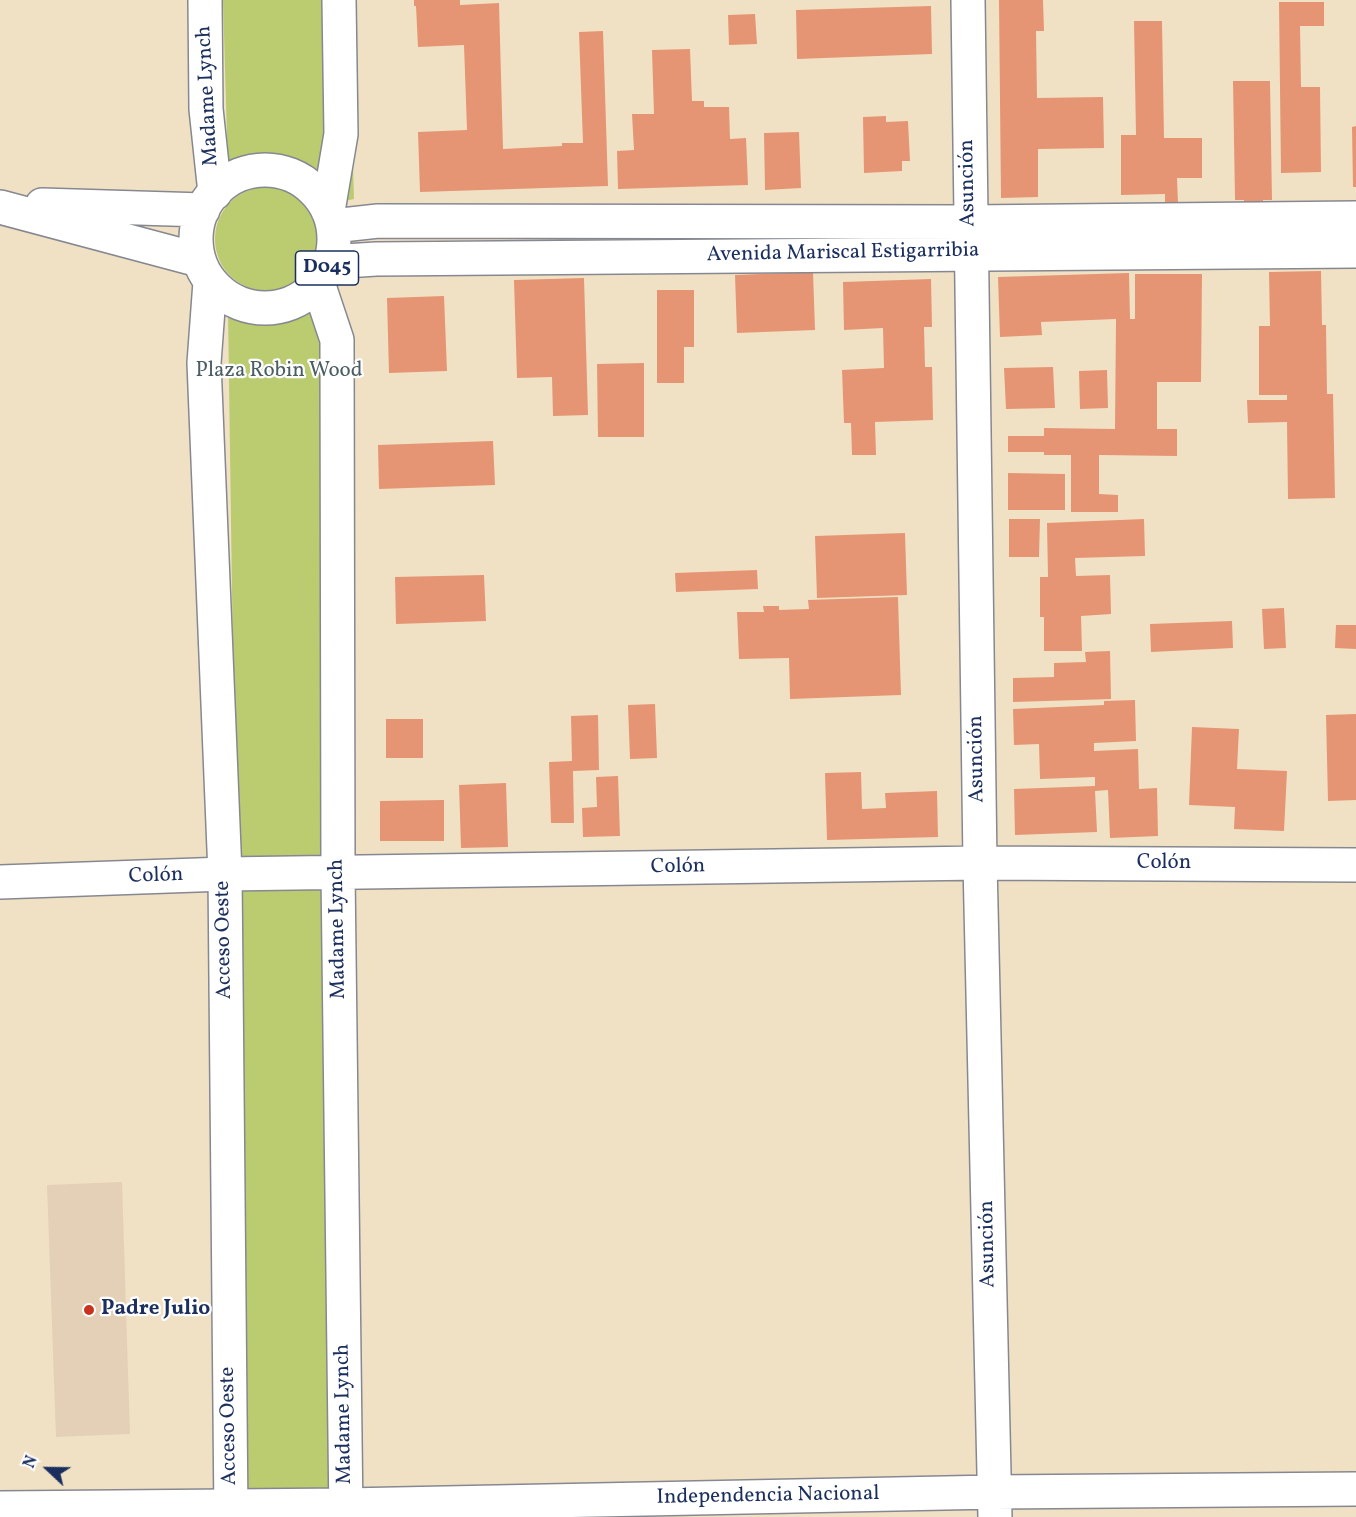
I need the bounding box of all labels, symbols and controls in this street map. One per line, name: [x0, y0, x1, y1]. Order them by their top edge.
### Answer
street label: Madame Lynch: [193, 25, 225, 167]
street label: Asunción: [956, 139, 982, 227]
street label: Avenida Mariscal Estigarribia: [706, 239, 980, 269]
road number: D045: [296, 251, 358, 285]
park label: Plaza Robin Wood: [195, 359, 363, 385]
street label: Asunción: [965, 715, 991, 803]
street label: Colón: [1137, 851, 1191, 877]
street label: Colón: [650, 855, 706, 881]
street label: Madame Lynch: [325, 858, 353, 1000]
street label: Colón: [128, 863, 184, 891]
street label: Acceso Oeste: [211, 880, 239, 1000]
street label: Asunción: [976, 1200, 1002, 1288]
place label: Padre Julio: [101, 1297, 210, 1323]
marker: Padre Julio: [82, 1303, 96, 1317]
street label: Madame Lynch: [331, 1343, 359, 1485]
street label: Acceso Oeste: [216, 1366, 244, 1486]
north arrow: [18, 1439, 78, 1499]
text: N: [19, 1453, 44, 1472]
street label: Independencia Nacional: [656, 1482, 880, 1512]

